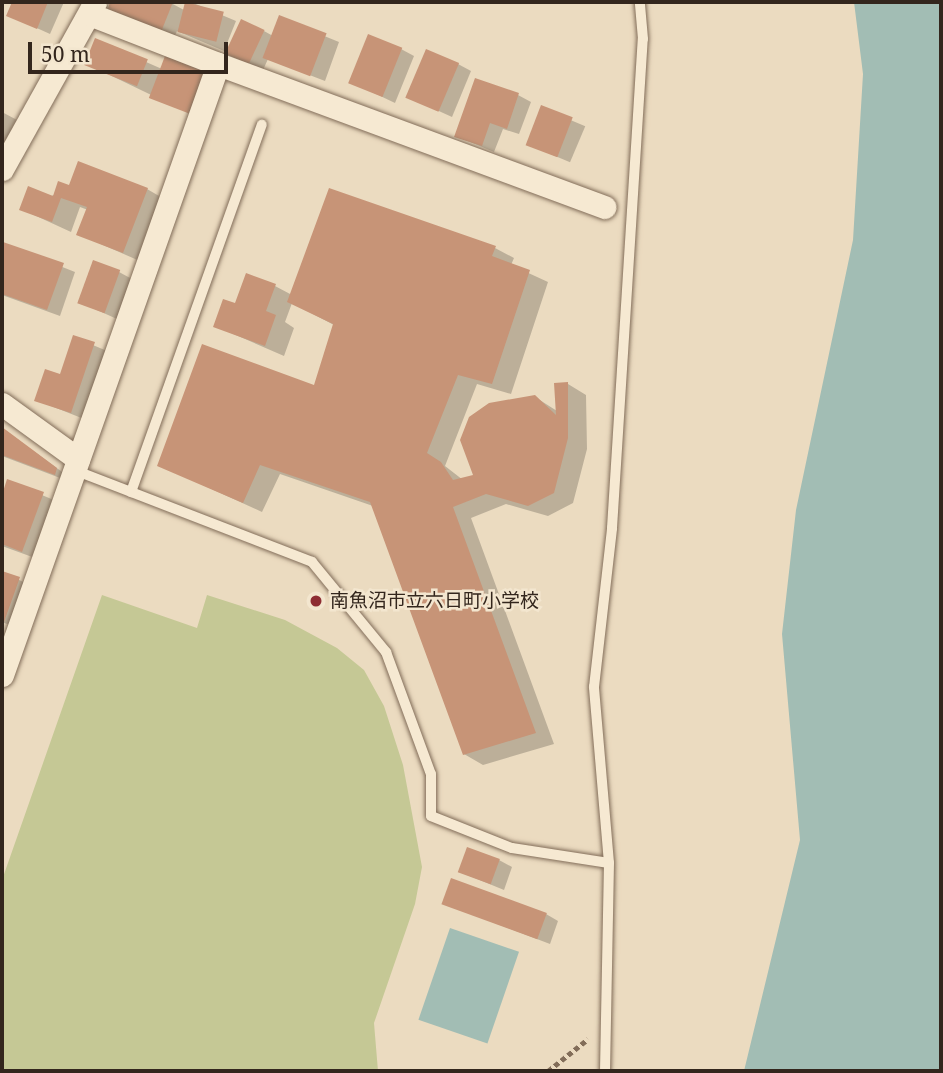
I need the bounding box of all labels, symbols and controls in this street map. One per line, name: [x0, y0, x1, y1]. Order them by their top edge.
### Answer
scale bar: [32, 28, 231, 72]
text: 50 m: [41, 40, 90, 68]
place label: 南魚沼市立六日町小学校: [330, 590, 539, 612]
marker: 南魚沼市立六日町小学校: [308, 593, 324, 609]

